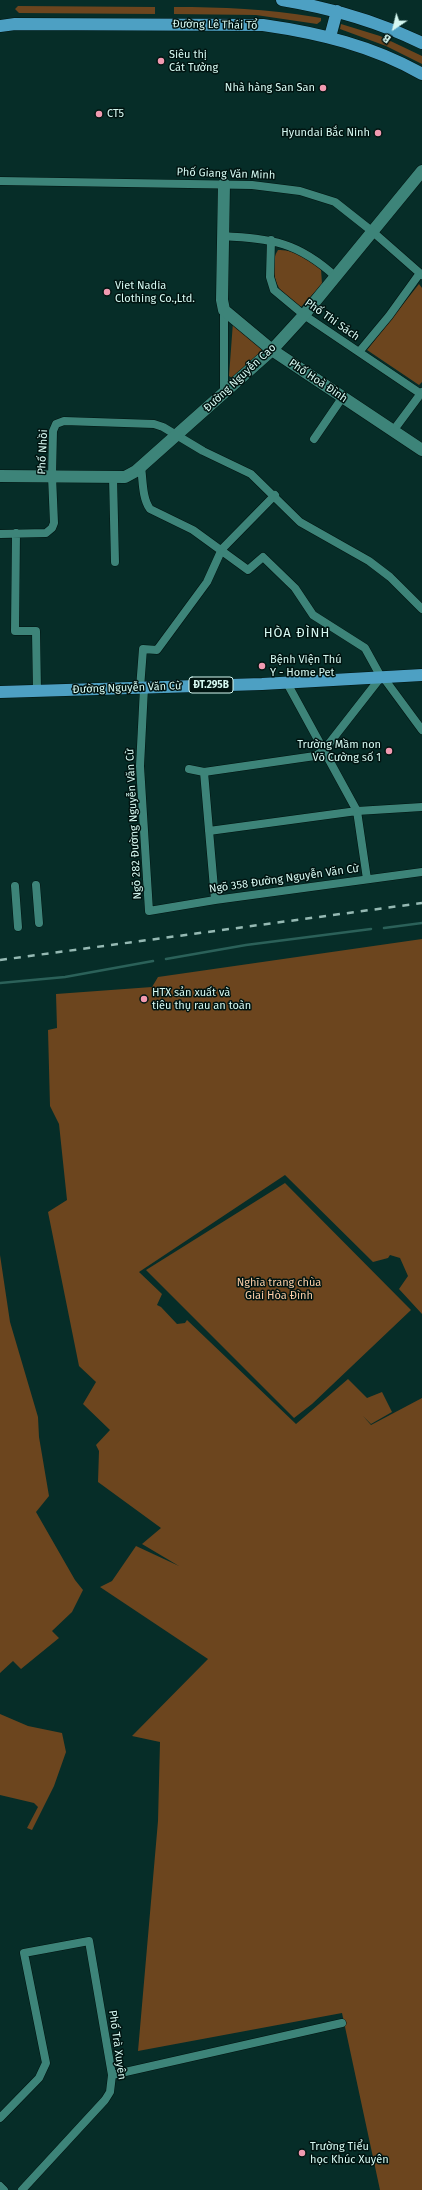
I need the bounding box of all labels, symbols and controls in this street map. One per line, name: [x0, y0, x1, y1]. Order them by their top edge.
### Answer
north arrow: [374, 8, 414, 48]
street label: Đường Lê Thái Tổ: [172, 18, 258, 32]
text: B: [380, 31, 393, 46]
place label: Siêu thị Cát Tường: [169, 48, 218, 74]
marker: Siêu thị Cát Tường: [156, 56, 166, 66]
place label: Nhà hàng San San: [225, 81, 315, 95]
marker: Nhà hàng San San: [318, 83, 328, 93]
place label: CT5: [107, 107, 124, 121]
marker: CT5: [94, 109, 104, 119]
place label: Hyundai Bắc Ninh: [281, 126, 370, 140]
marker: Hyundai Bắc Ninh: [373, 128, 383, 138]
street label: Phố Giang Văn Minh: [176, 166, 276, 182]
place label: Viet Nadia Clothing Co.,Ltd.: [115, 279, 195, 305]
marker: Viet Nadia Clothing Co.,Ltd.: [102, 287, 112, 297]
street label: Phố Thi Sách: [302, 296, 362, 344]
street label: Đường Nguyễn Cao: [201, 341, 279, 415]
street label: Phố Hoà Đình: [286, 357, 350, 405]
street label: Phố Nhồi: [35, 429, 51, 475]
district label: HÒA ĐÌNH: [264, 625, 330, 641]
place label: Bệnh Viện Thú Y - Home Pet: [270, 653, 342, 679]
marker: Bệnh Viện Thú Y - Home Pet: [257, 661, 267, 671]
road number: ĐT.295B: [189, 677, 233, 693]
street label: Đường Nguyễn Văn Cừ: [72, 680, 182, 696]
place label: Trường Mầm non Võ Cường số 1: [297, 738, 381, 764]
marker: Trường Mầm non Võ Cường số 1: [384, 746, 394, 756]
street label: Ngõ 282 Đường Nguyễn Văn Cừ: [123, 748, 145, 900]
street label: Ngõ 358 Đường Nguyễn Văn Cừ: [208, 862, 360, 896]
place label: HTX sản xuất và tiêu thụ rau an toàn: [152, 986, 251, 1012]
marker: HTX sản xuất và tiêu thụ rau an toàn: [139, 994, 149, 1004]
park label: Nghĩa trang chùa Giai Hòa Đình: [237, 1276, 321, 1302]
street label: Phố Trà Xuyên: [106, 2009, 128, 2081]
place label: Trường Tiểu học Khúc Xuyên: [310, 2140, 389, 2166]
marker: Trường Tiểu học Khúc Xuyên: [297, 2148, 307, 2158]

